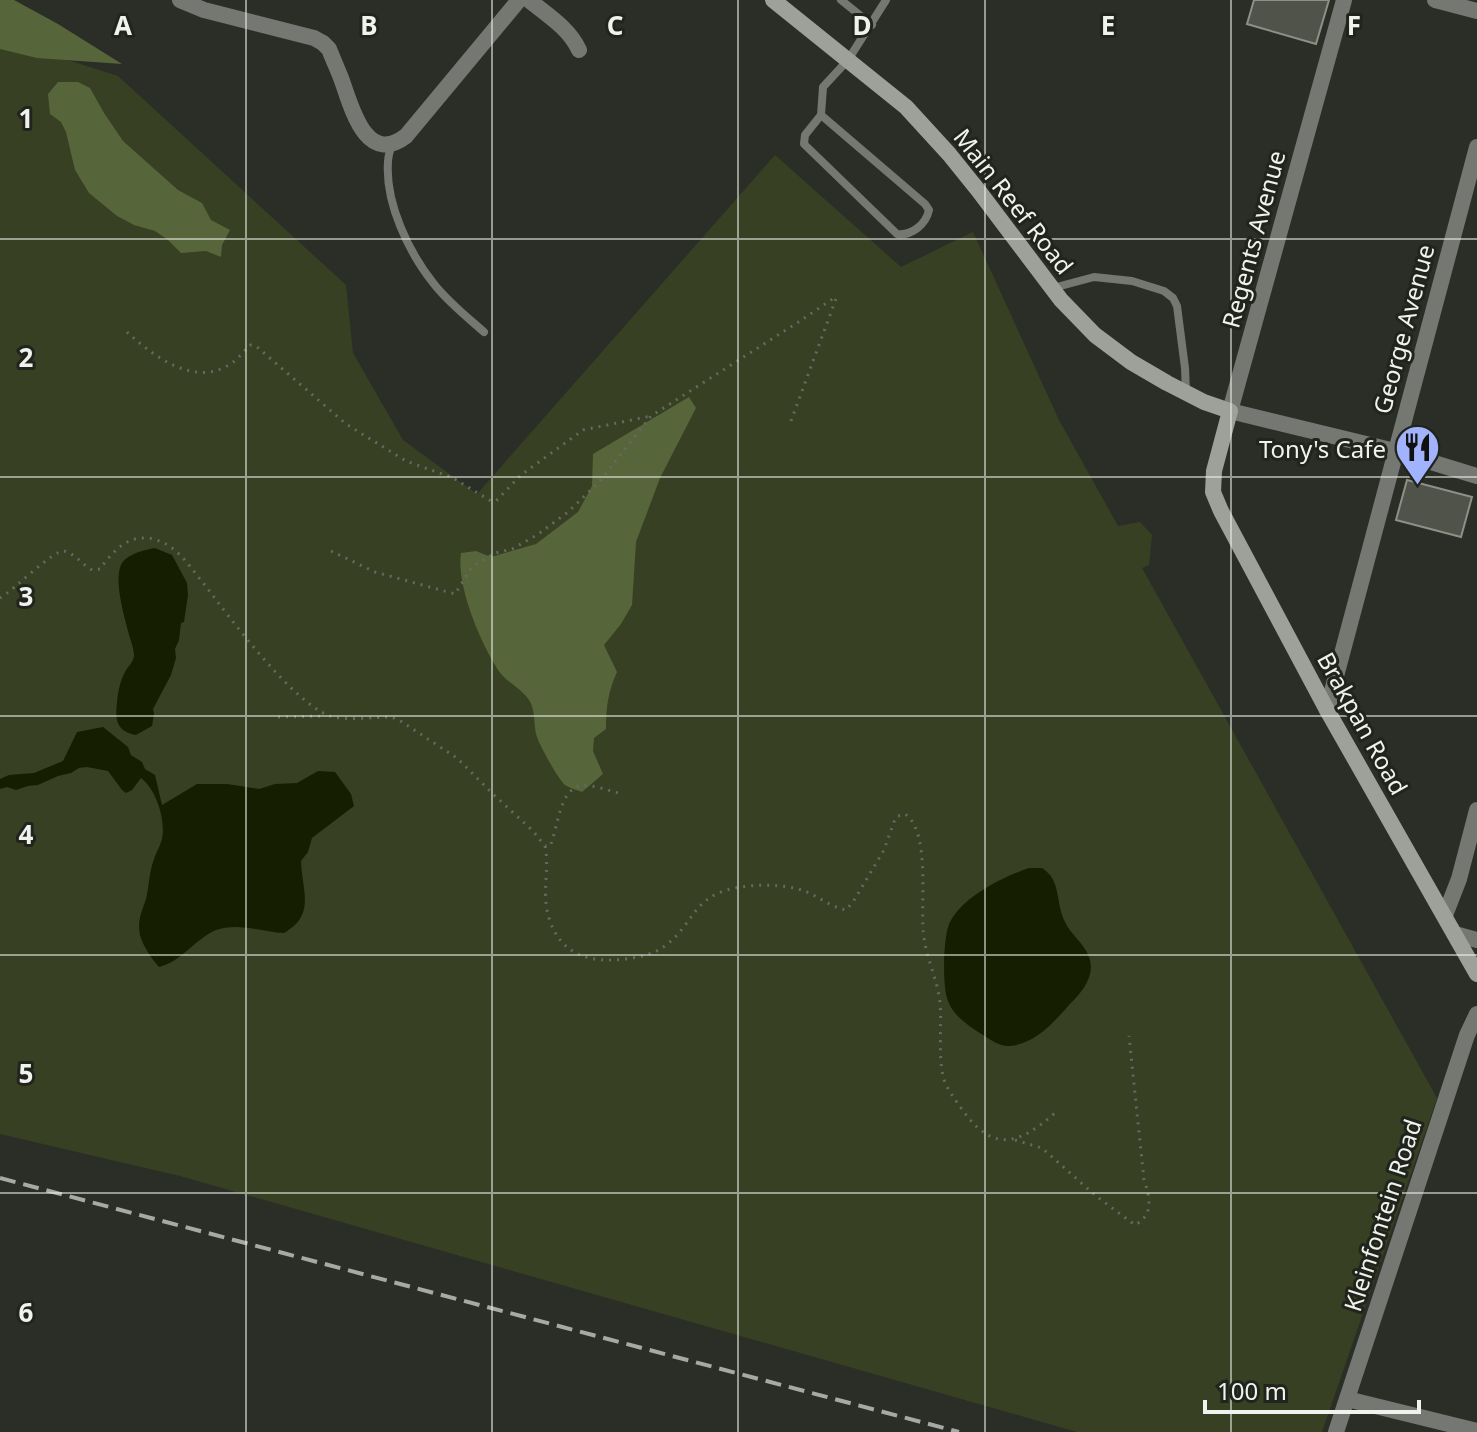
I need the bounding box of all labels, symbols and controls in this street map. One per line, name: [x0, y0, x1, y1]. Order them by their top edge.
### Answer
text: A: [114, 7, 132, 43]
text: B: [360, 7, 378, 43]
text: C: [607, 7, 623, 43]
text: D: [852, 7, 872, 43]
text: E: [1101, 7, 1115, 43]
text: F: [1347, 7, 1361, 43]
text: 1: [19, 100, 33, 136]
street label: Main Reef Road: [947, 121, 1081, 281]
street label: Regents Avenue: [1213, 147, 1293, 331]
street label: George Avenue: [1365, 241, 1441, 417]
text: 2: [19, 339, 34, 375]
restaurant icon: Tony's Cafe: [1393, 424, 1441, 487]
place label: Tony's Cafe: [1259, 432, 1386, 465]
text: 3: [19, 578, 33, 614]
street label: Brakpan Road: [1310, 646, 1416, 800]
text: 4: [19, 816, 34, 852]
text: 5: [19, 1055, 33, 1091]
street label: Kleinfontein Road: [1335, 1115, 1429, 1315]
text: 6: [19, 1294, 34, 1330]
scale bar: [1205, 1364, 1419, 1414]
text: 100 m: [1217, 1374, 1287, 1407]

